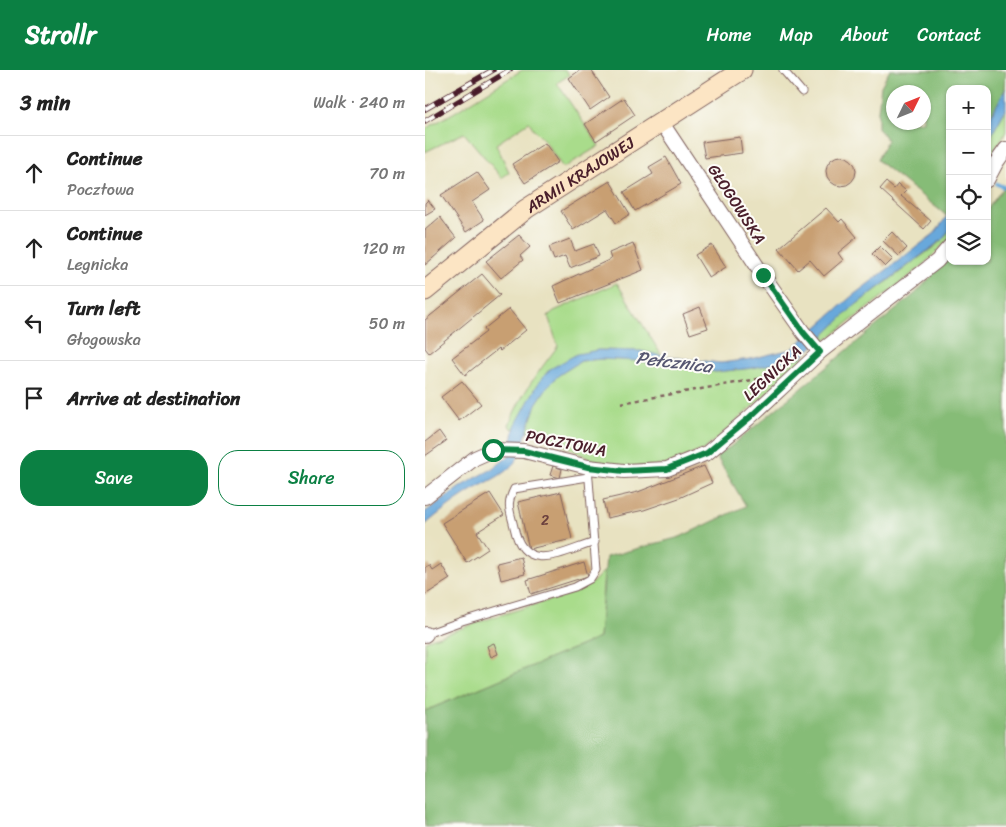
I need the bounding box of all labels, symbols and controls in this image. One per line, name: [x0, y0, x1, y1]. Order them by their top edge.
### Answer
text: Strollr: [25, 14, 96, 56]
text: Home: [707, 19, 752, 51]
text: Map: [780, 19, 813, 51]
text: About: [841, 19, 889, 51]
text: Contact: [917, 19, 981, 51]
text: 3 min: [20, 84, 70, 122]
north arrow: [886, 85, 931, 130]
map controls: [946, 85, 991, 265]
button: +: [946, 85, 991, 130]
text: Walk · 240 m: [313, 88, 405, 117]
street label: ARMII KRAJOWEJ: [519, 128, 641, 221]
button: −: [946, 130, 991, 175]
text: Continue: [67, 142, 143, 175]
street label: GŁOGOWSKA: [700, 158, 774, 250]
icon: ahead: [20, 159, 48, 187]
text: 70 m: [369, 159, 405, 188]
text: Pocztowa: [67, 175, 134, 204]
button: locate: [946, 175, 991, 220]
text: Continue: [67, 217, 143, 250]
button: layers: [946, 220, 991, 265]
icon: ahead: [20, 234, 48, 262]
text: 120 m: [362, 234, 405, 263]
text: Legnicka: [67, 250, 128, 279]
route end: [752, 264, 775, 287]
text: Turn left: [67, 292, 140, 325]
icon: left: [20, 309, 48, 337]
text: 50 m: [369, 309, 405, 338]
text: Głogowska: [67, 325, 141, 354]
street label: LEGNICKA: [736, 338, 808, 408]
water label: Pełcznica: [634, 341, 716, 383]
text: Arrive at destination: [67, 382, 240, 415]
icon: arrive: [20, 384, 48, 412]
street label: POCZTOWA: [523, 421, 609, 465]
route start: [482, 439, 505, 462]
button: Save: [20, 450, 208, 506]
button: Share: [218, 450, 405, 506]
house number: 2: [541, 508, 549, 533]

